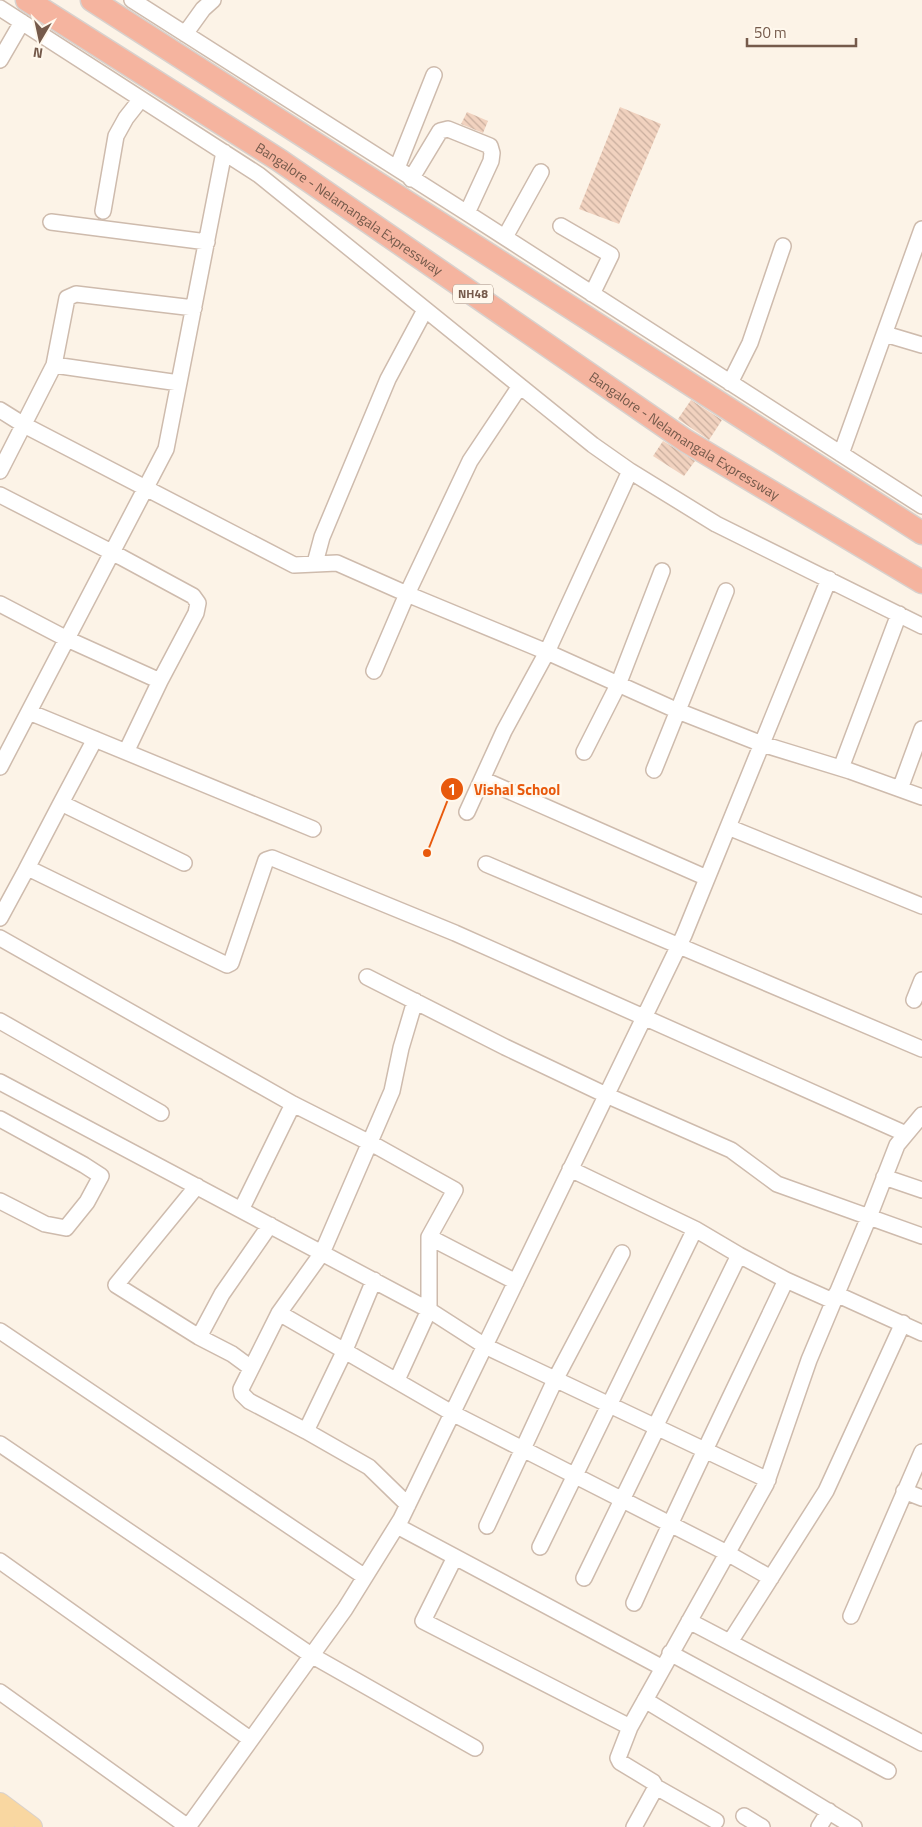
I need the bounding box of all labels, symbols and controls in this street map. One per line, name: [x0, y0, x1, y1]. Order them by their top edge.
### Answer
north arrow: [15, 15, 65, 65]
scale bar: [747, 15, 856, 47]
text: 50 m: [754, 21, 787, 44]
text: N: [31, 42, 44, 64]
street label: Bangalore - Nelamangala Expressway: [252, 137, 448, 280]
road number: NH48: [453, 284, 493, 304]
street label: Bangalore - Nelamangala Expressway: [585, 366, 784, 505]
callout: Vishal School: [439, 774, 571, 804]
text: 1: [448, 778, 456, 801]
text: Vishal School: [474, 778, 560, 801]

